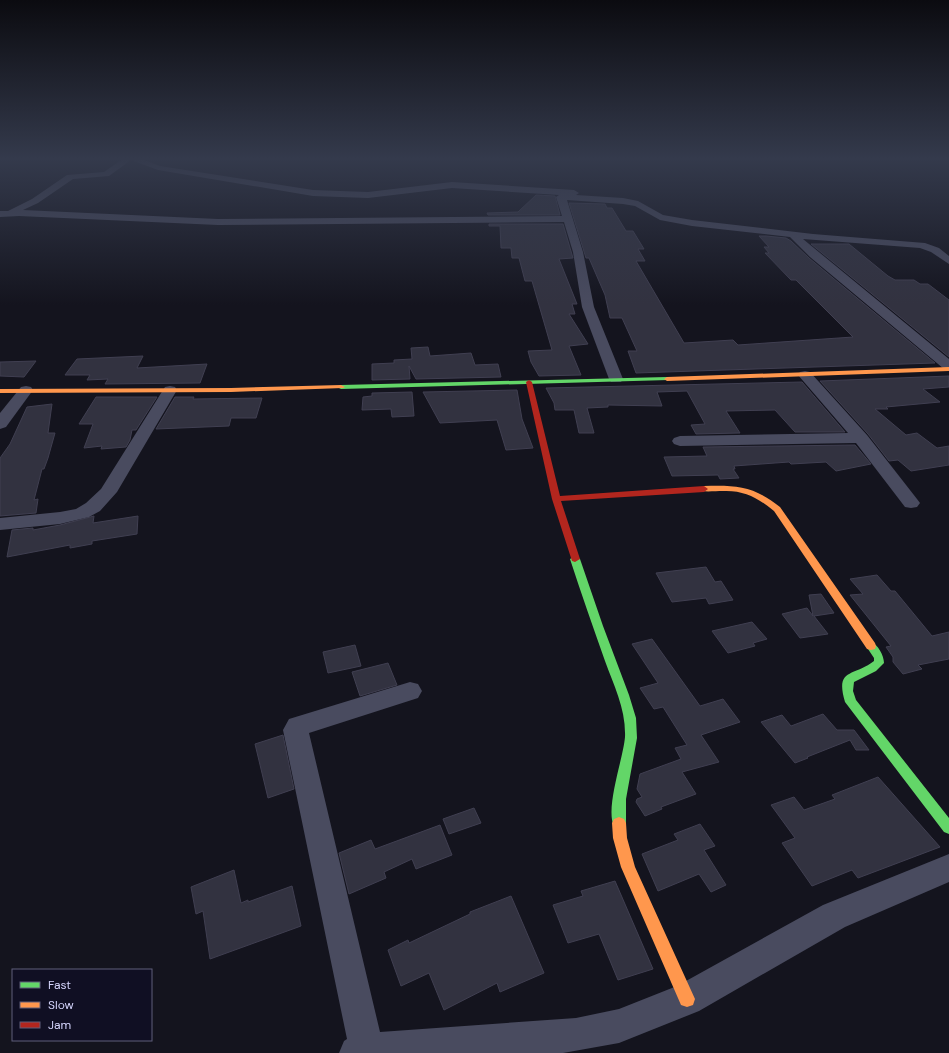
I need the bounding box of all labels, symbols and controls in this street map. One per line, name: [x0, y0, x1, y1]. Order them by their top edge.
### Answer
legend: [12, 969, 152, 1041]
text: Fast: [48, 977, 71, 993]
text: Slow: [48, 997, 74, 1013]
text: Jam: [48, 1017, 71, 1033]

